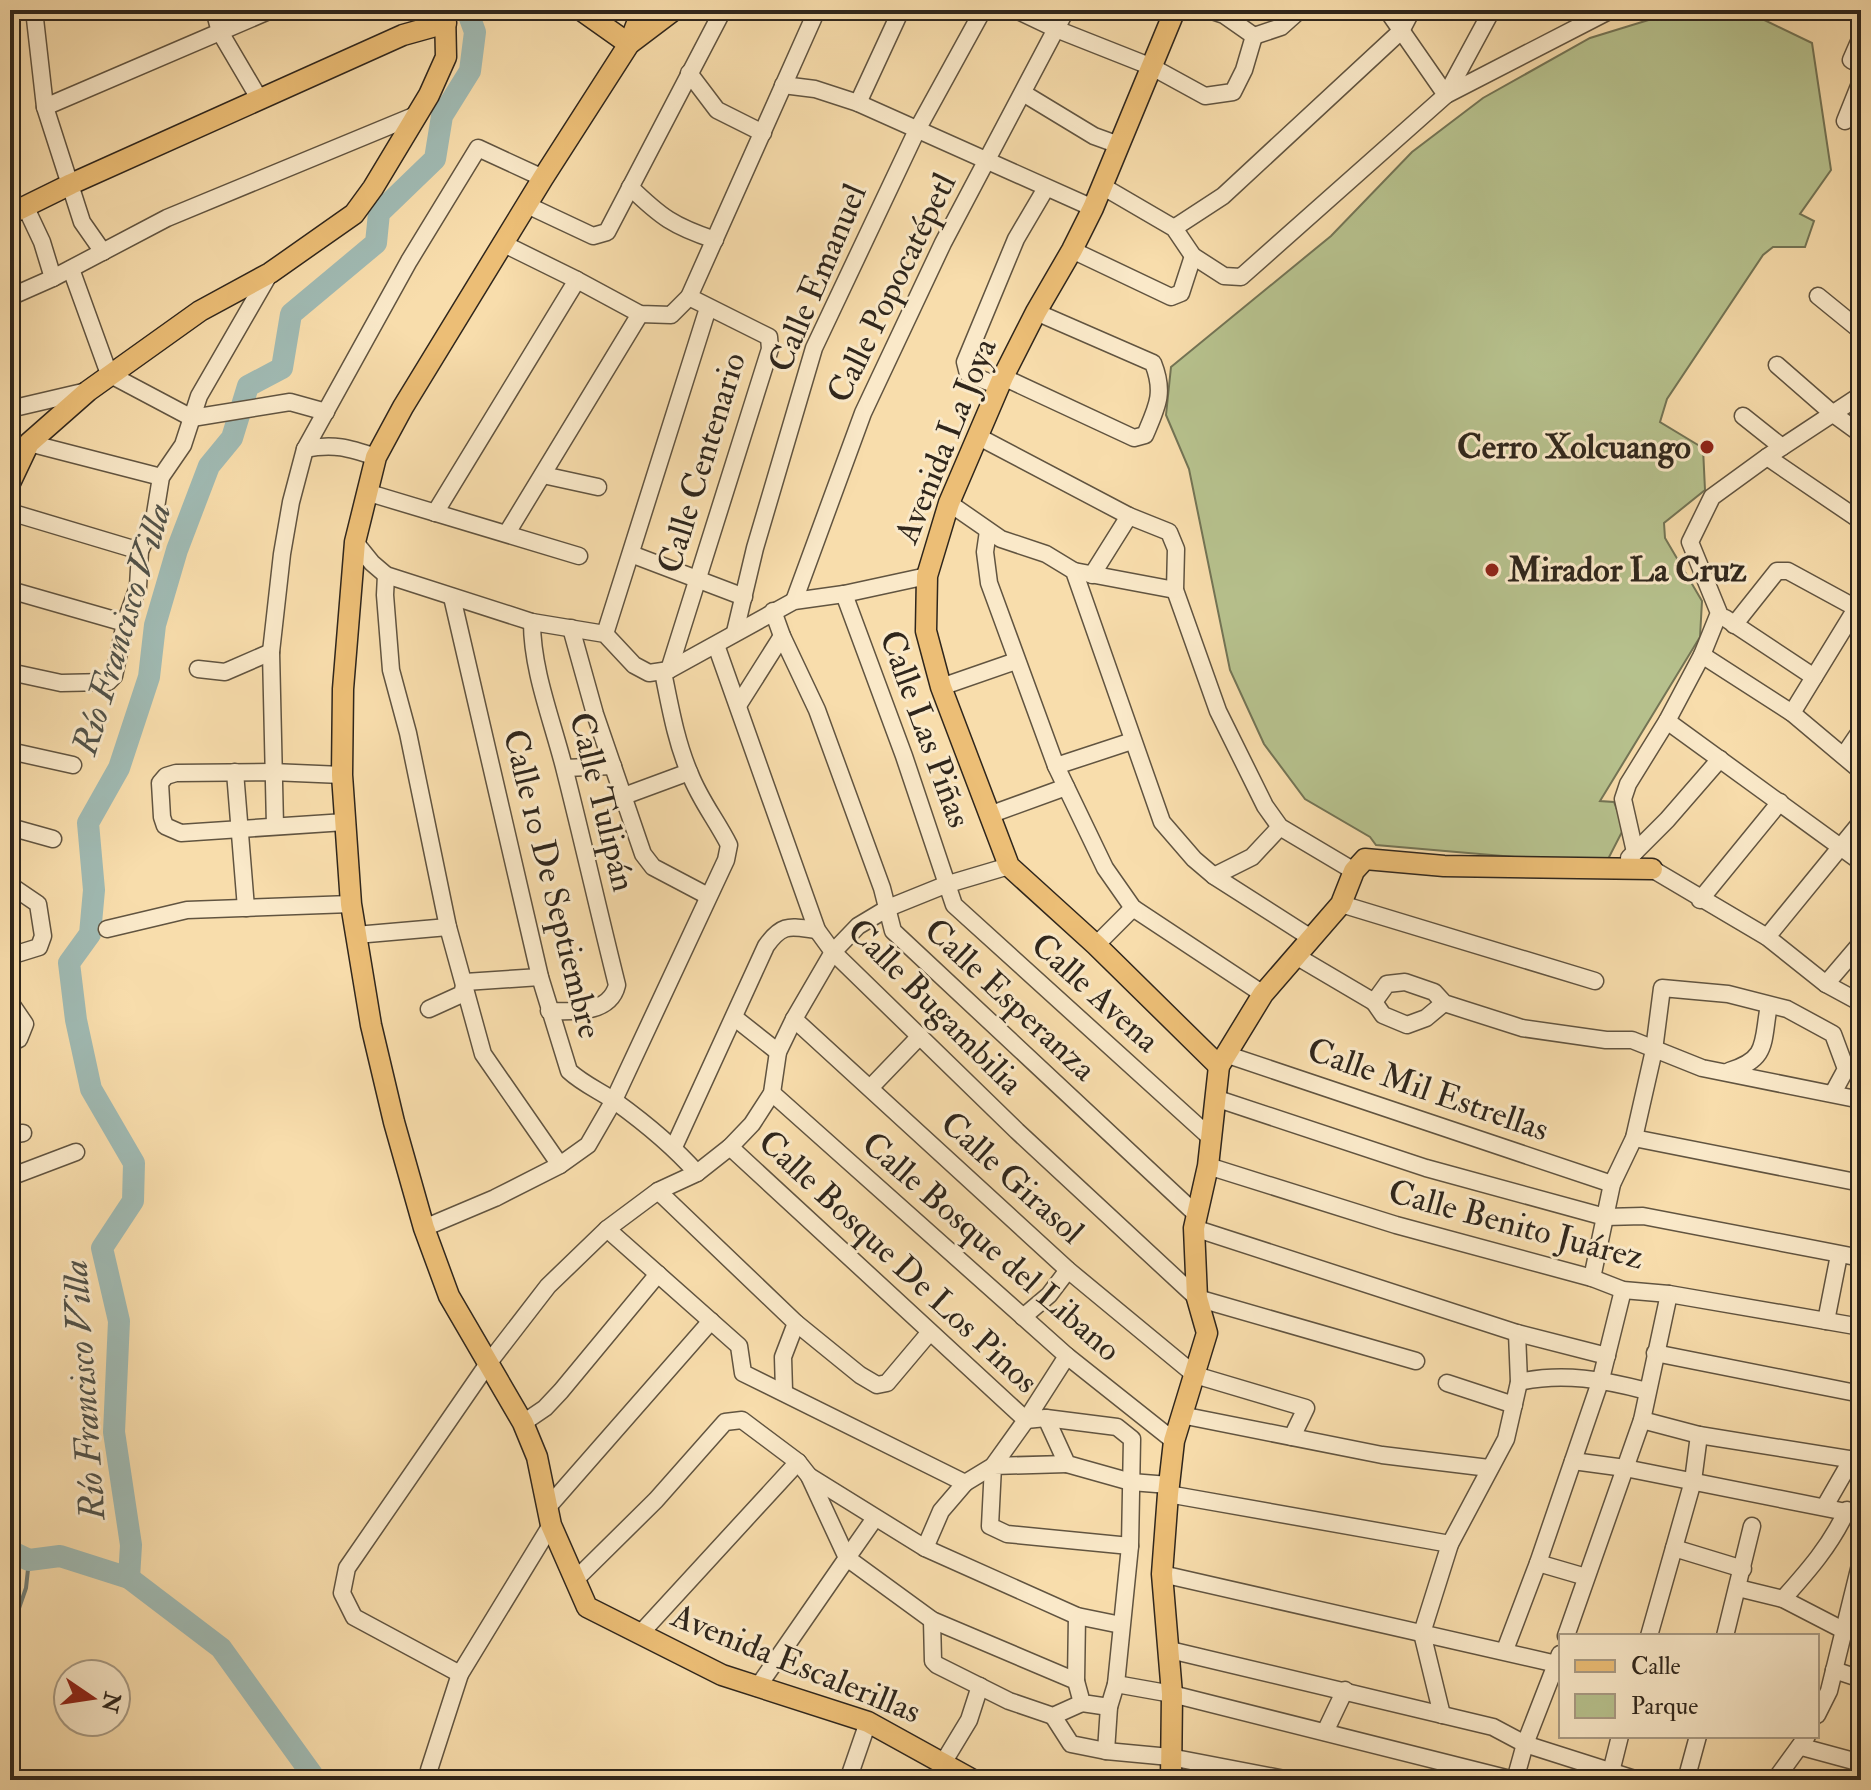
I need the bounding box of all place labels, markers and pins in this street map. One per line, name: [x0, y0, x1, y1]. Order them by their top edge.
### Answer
place label: Cerro Xolcuango: [1457, 426, 1691, 469]
marker: Cerro Xolcuango: [1698, 438, 1716, 456]
place label: Mirador La Cruz: [1507, 549, 1747, 592]
marker: Mirador La Cruz: [1483, 561, 1501, 579]

